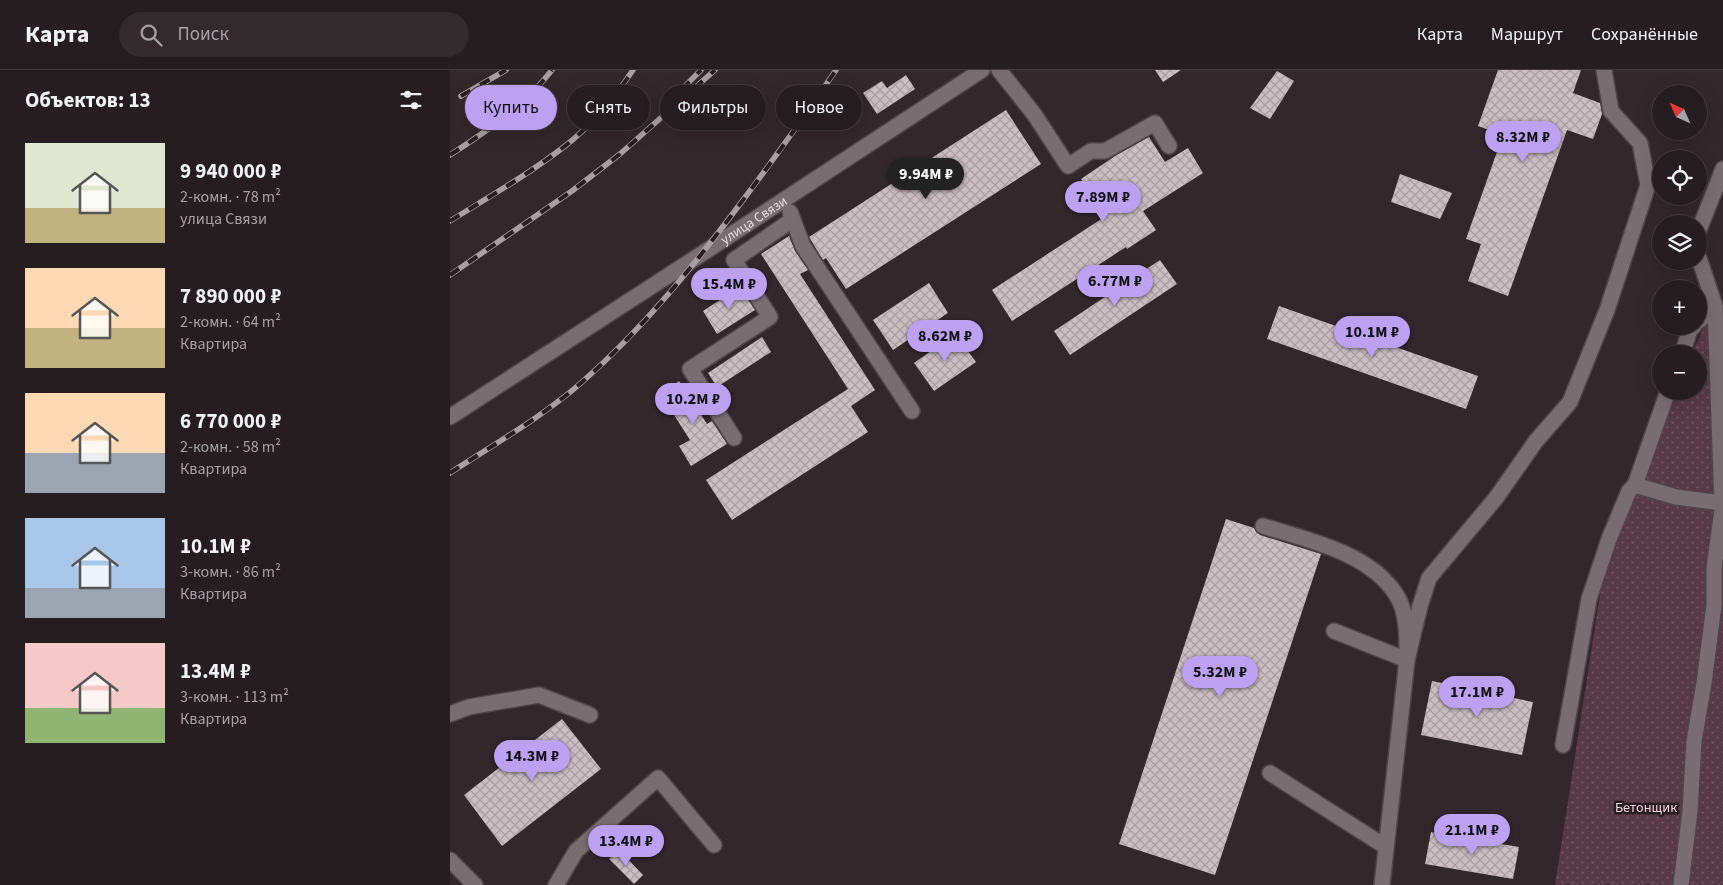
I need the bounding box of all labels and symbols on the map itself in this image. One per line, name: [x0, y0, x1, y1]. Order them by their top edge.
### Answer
north arrow: [1652, 85, 1708, 140]
pin: 8.32M ₽: [1477, 121, 1569, 163]
pin: 9.94M ₽: [880, 158, 972, 200]
pin: 7.89M ₽: [1057, 180, 1149, 223]
street label: улица Связи: [717, 191, 791, 250]
pin: 6.77M ₽: [1069, 264, 1161, 307]
pin: 15.4M ₽: [683, 268, 775, 310]
pin: 10.1M ₽: [1326, 316, 1418, 358]
pin: 8.62M ₽: [899, 320, 991, 362]
pin: 10.2M ₽: [647, 382, 739, 425]
pin: 5.32M ₽: [1174, 656, 1266, 698]
pin: 17.1M ₽: [1431, 676, 1523, 718]
pin: 14.3M ₽: [486, 740, 578, 782]
park label: Бетонщик: [1615, 798, 1677, 818]
pin: 21.1M ₽: [1426, 814, 1518, 856]
pin: 13.4M ₽: [580, 824, 672, 867]

